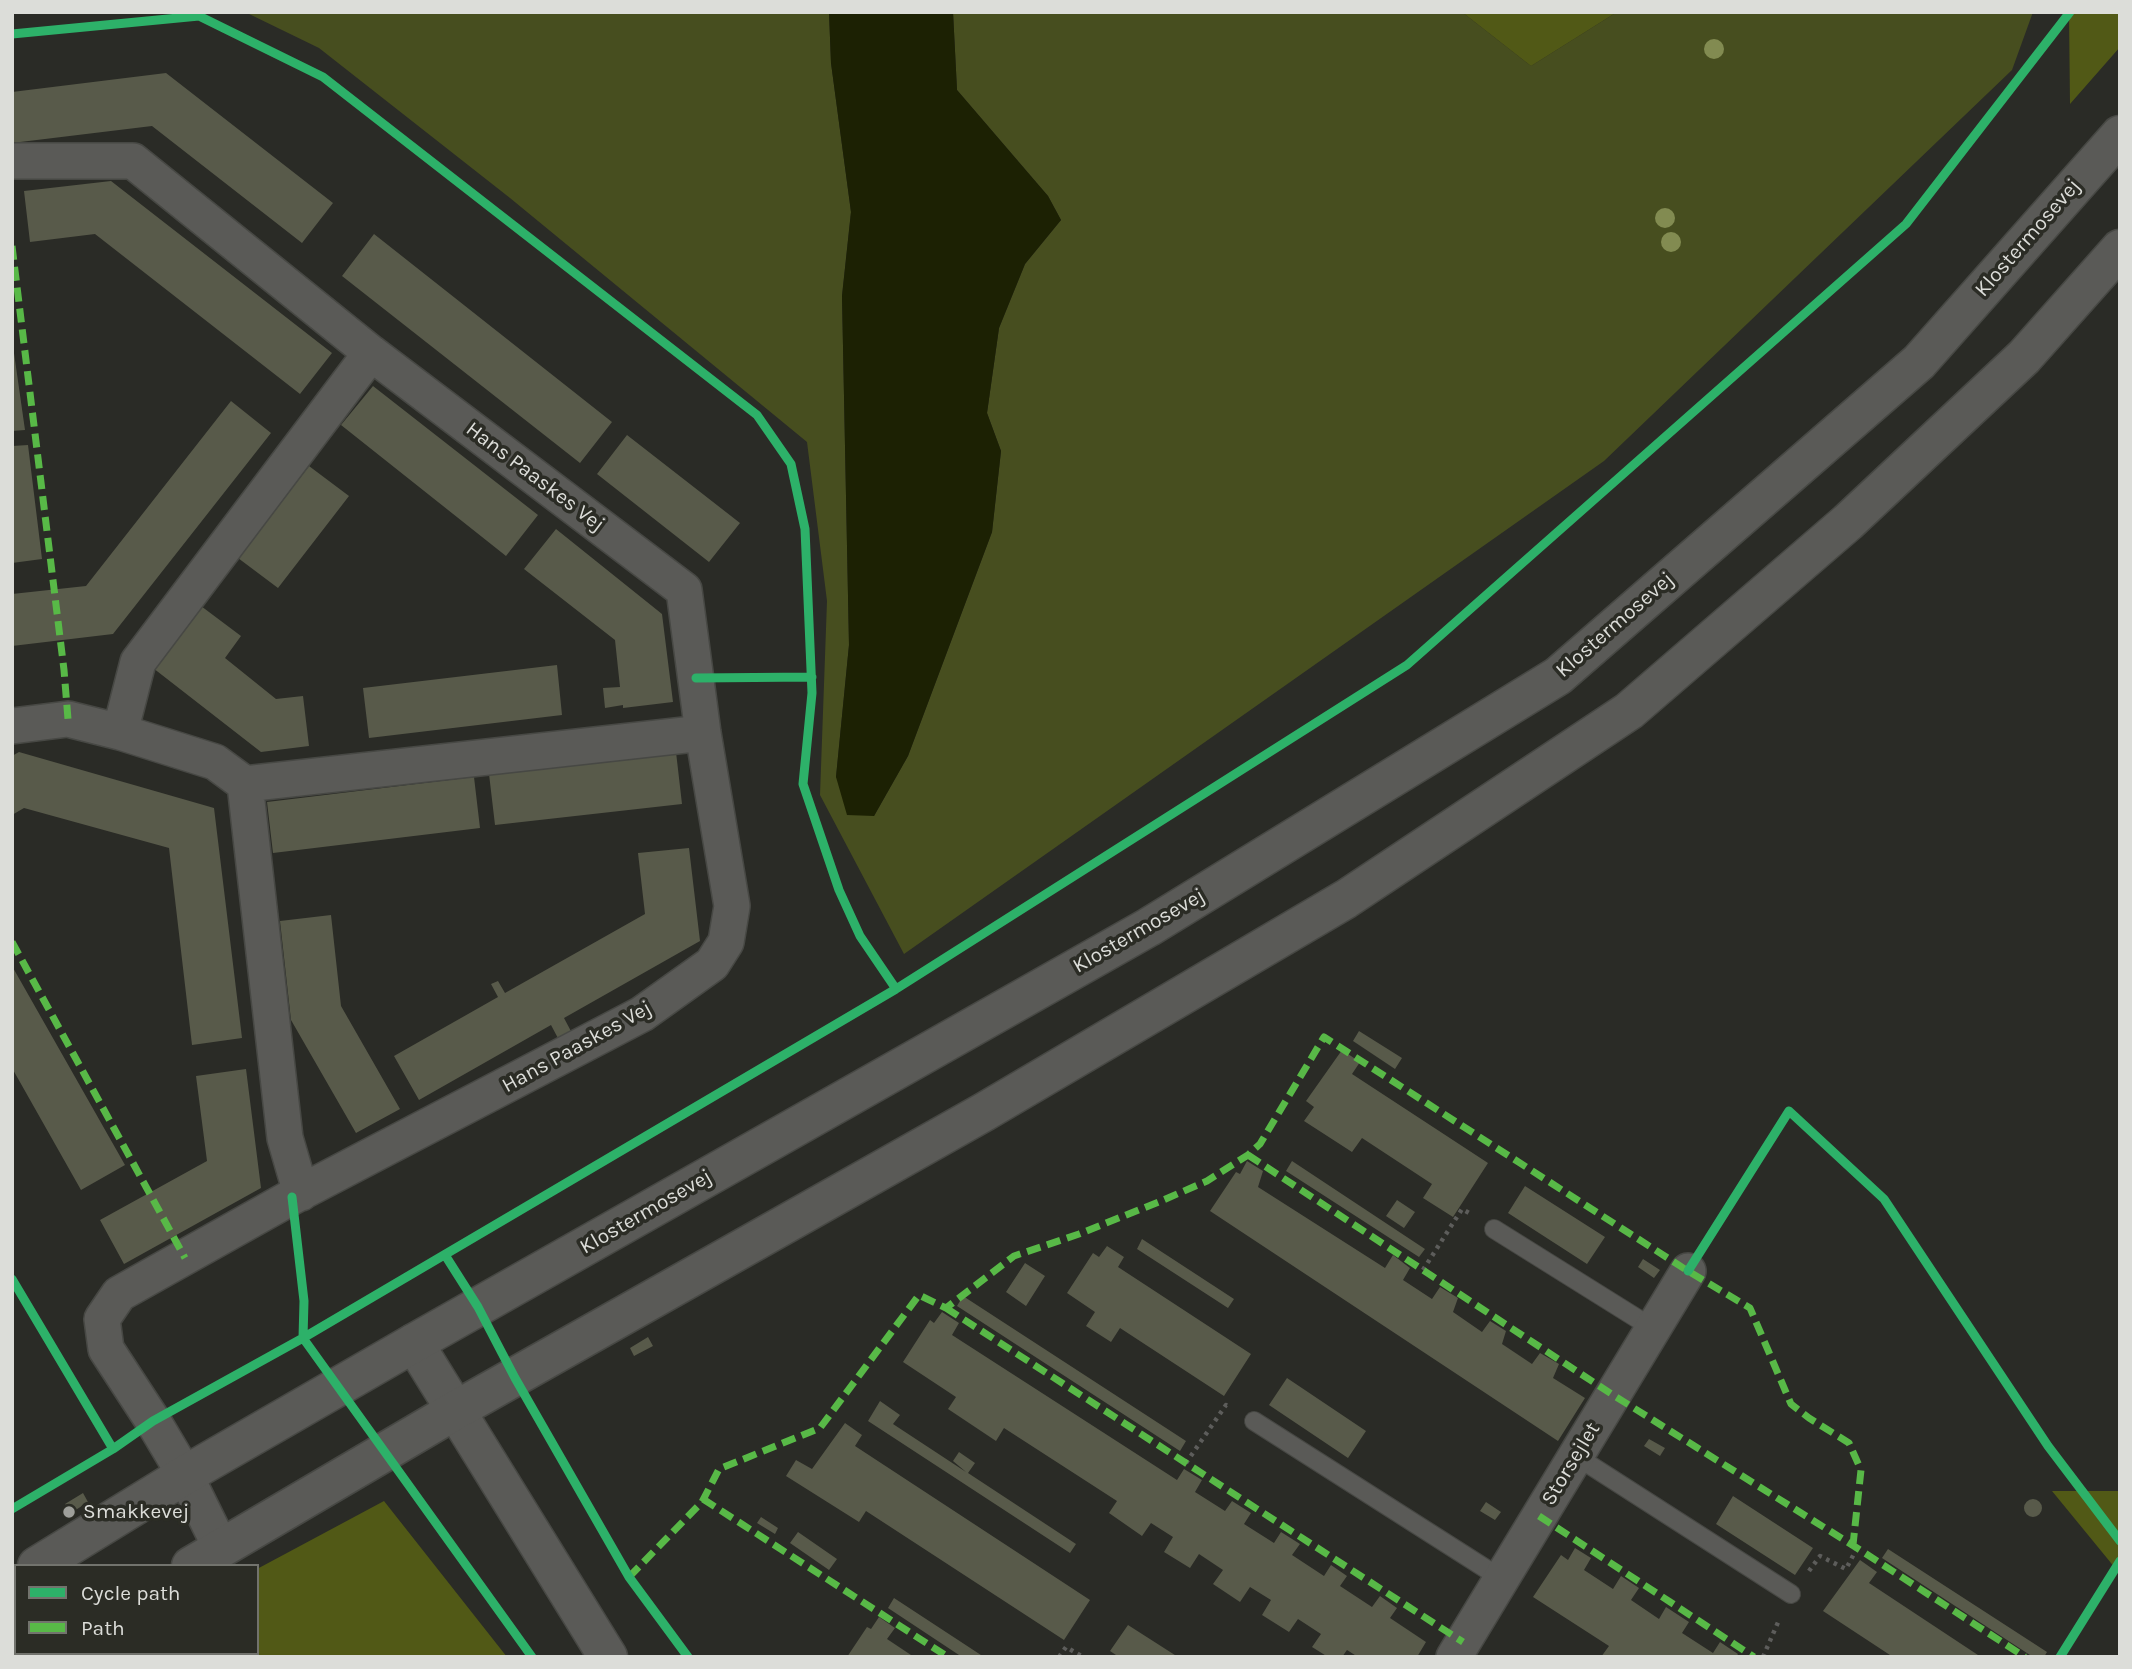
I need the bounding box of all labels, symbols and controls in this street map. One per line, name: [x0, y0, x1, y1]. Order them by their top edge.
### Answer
street label: Klostermosevej: [1970, 174, 2086, 302]
street label: Hans Paaskes Vej: [461, 417, 609, 537]
street label: Klostermosevej: [1551, 567, 1679, 683]
street label: Klostermosevej: [1068, 883, 1210, 979]
street label: Hans Paaskes Vej: [498, 995, 656, 1099]
street label: Klostermosevej: [575, 1164, 717, 1260]
street label: Storsejlet: [1536, 1418, 1606, 1510]
place label: Smakkevej: [83, 1499, 189, 1525]
marker: Smakkevej: [61, 1504, 77, 1520]
legend: [14, 1564, 259, 1655]
text: Cycle path: [81, 1581, 181, 1605]
text: Path: [81, 1616, 125, 1640]

